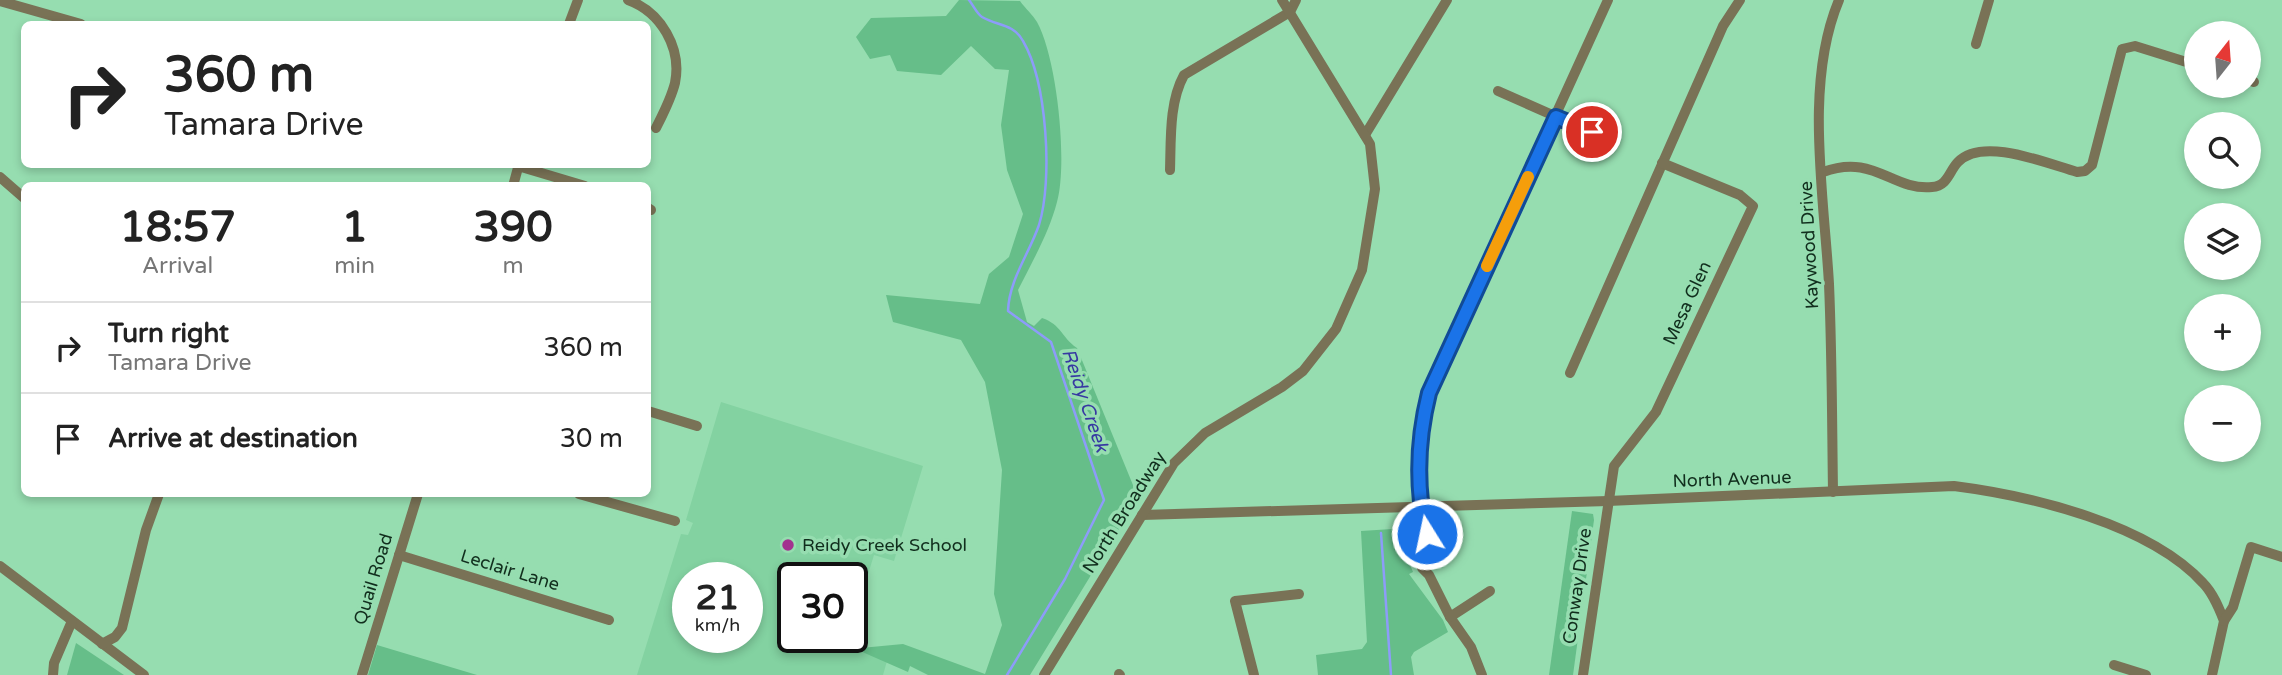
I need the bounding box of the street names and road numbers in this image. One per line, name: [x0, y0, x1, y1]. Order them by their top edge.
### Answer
street label: Kaywood Drive: [1795, 180, 1823, 310]
street label: Mesa Glen: [1658, 258, 1716, 348]
street label: North Broadway: [1078, 447, 1171, 577]
street label: North Avenue: [1672, 466, 1792, 492]
street label: Conway Drive: [1558, 527, 1596, 645]
street label: Quail Road: [349, 531, 397, 627]
street label: Leclair Lane: [458, 545, 562, 595]

